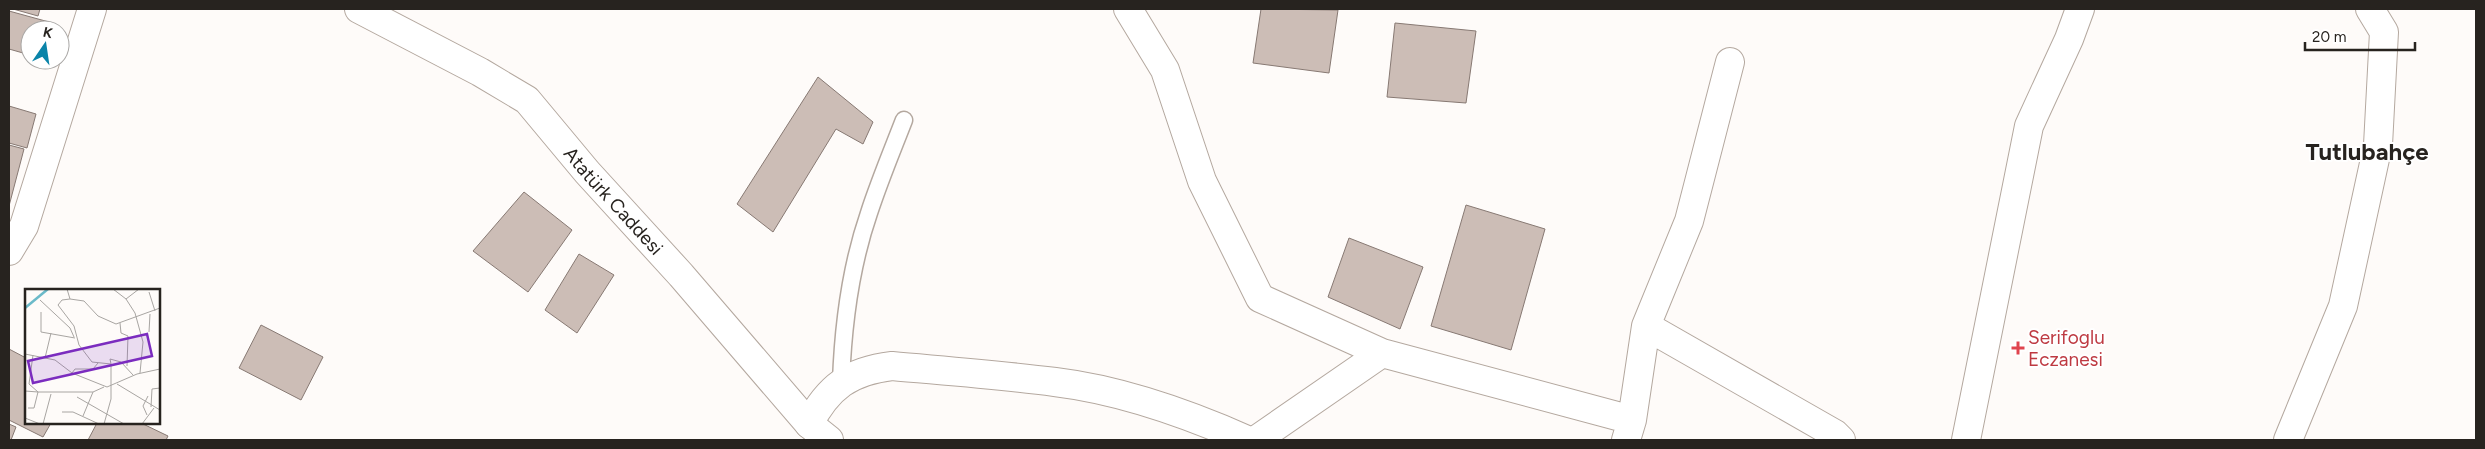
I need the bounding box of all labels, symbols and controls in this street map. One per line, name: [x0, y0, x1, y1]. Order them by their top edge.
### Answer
north arrow: [20, 20, 70, 70]
scale bar: [2305, 20, 2415, 52]
text: K: [41, 23, 55, 42]
text: 20 m: [2312, 28, 2346, 46]
district label: Tutlubahçe: [2305, 137, 2429, 166]
street label: Atatürk Caddesi: [559, 142, 668, 260]
inset map: [25, 289, 160, 424]
place label: Serifoglu Eczanesi: [2028, 326, 2105, 371]
marker: Serifoglu Eczanesi: [2012, 342, 2024, 354]

